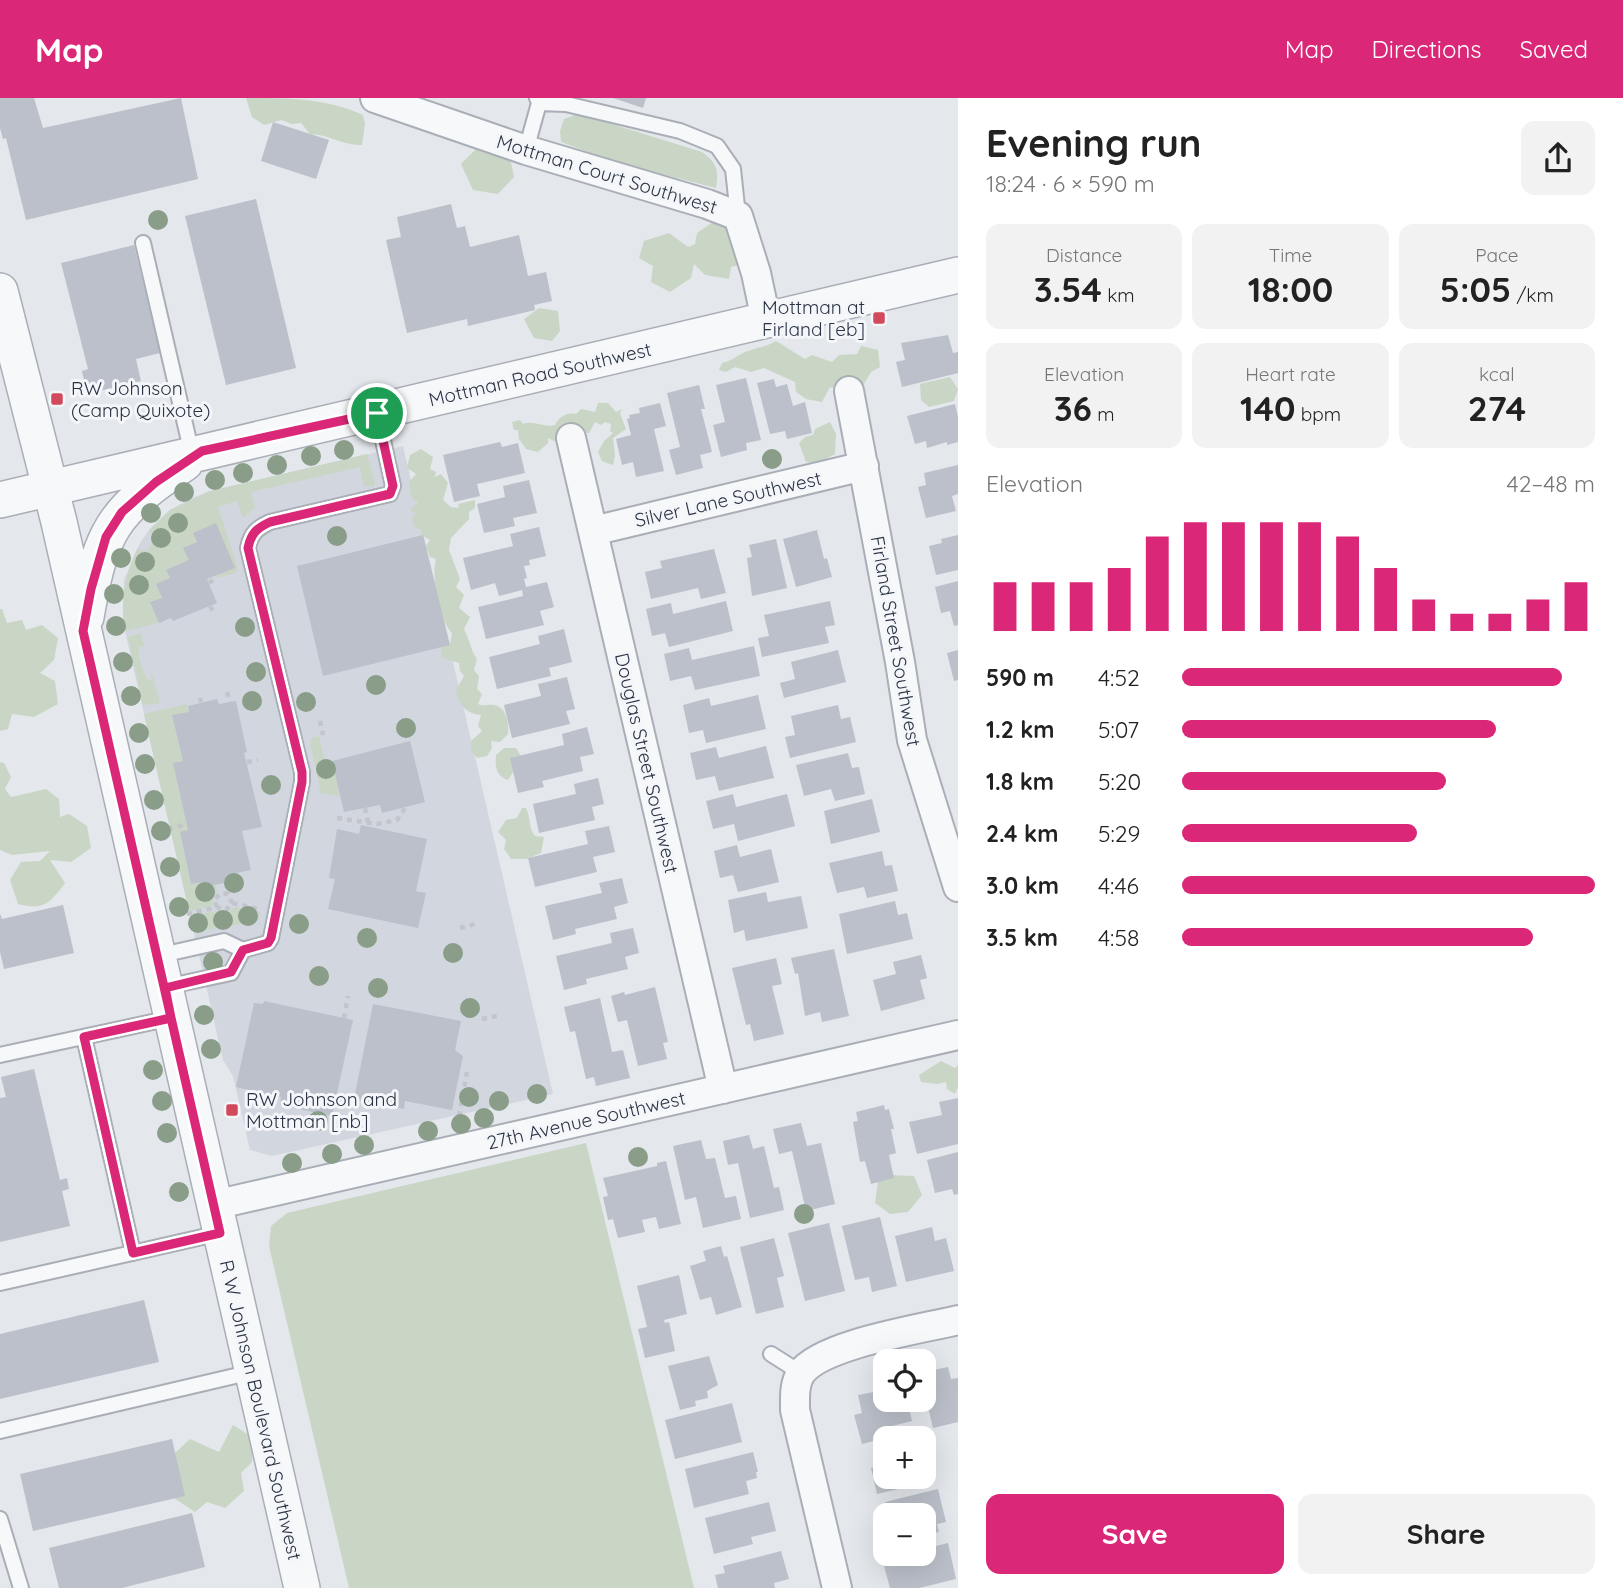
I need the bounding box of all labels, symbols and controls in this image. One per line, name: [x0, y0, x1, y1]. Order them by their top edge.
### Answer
text: Map: [35, 29, 103, 70]
text: Map: [1285, 34, 1334, 64]
text: Directions: [1372, 34, 1482, 64]
text: Saved: [1520, 34, 1588, 64]
text: Evening run: [986, 119, 1201, 167]
button: share: [1521, 121, 1595, 195]
street label: Mottman Court Southwest: [494, 129, 720, 219]
text: 18:24 · 6 × 590 m: [986, 169, 1155, 198]
text: Distance: [1046, 243, 1122, 267]
text: Time: [1269, 243, 1312, 267]
text: Pace: [1475, 243, 1518, 267]
text: 3.54: [1034, 267, 1102, 311]
text: 18:00: [1248, 267, 1333, 311]
text: 5:05: [1440, 267, 1511, 311]
text: km: [1102, 283, 1135, 307]
text: /km: [1511, 283, 1554, 307]
place label: Mottman at Firland [eb]: [762, 295, 865, 341]
marker: Mottman at Firland [eb]: [871, 310, 887, 326]
street label: Mottman Road Southwest: [426, 337, 654, 411]
text: Elevation: [1044, 362, 1124, 386]
text: Heart rate: [1245, 362, 1336, 386]
text: kcal: [1479, 362, 1515, 386]
place label: RW Johnson (Camp Quixote): [71, 376, 210, 422]
pin: [347, 383, 407, 443]
text: 36: [1054, 386, 1092, 430]
text: 140: [1240, 386, 1296, 430]
text: 274: [1468, 386, 1526, 430]
marker: RW Johnson (Camp Quixote): [49, 391, 65, 407]
icon: arrive: [358, 394, 396, 432]
text: m: [1092, 402, 1115, 426]
text: bpm: [1296, 402, 1341, 426]
street label: Silver Lane Southwest: [632, 466, 824, 532]
text: Elevation: [986, 469, 1083, 498]
text: 42–48 m: [1507, 469, 1595, 498]
street label: Firland Street Southwest: [866, 534, 926, 748]
street label: Douglas Street Southwest: [610, 650, 684, 876]
text: 590 m: [986, 663, 1054, 692]
text: 4:52: [1098, 663, 1140, 692]
text: 1.2 km: [986, 715, 1055, 744]
text: 5:07: [1098, 715, 1139, 744]
text: 1.8 km: [986, 767, 1054, 796]
text: 5:20: [1098, 767, 1141, 796]
text: 2.4 km: [986, 819, 1058, 848]
text: 5:29: [1098, 819, 1140, 848]
text: 3.0 km: [986, 871, 1059, 900]
text: 4:46: [1098, 871, 1139, 900]
text: 3.5 km: [986, 923, 1058, 952]
text: 4:58: [1098, 923, 1139, 952]
street label: 27th Avenue Southwest: [484, 1085, 688, 1155]
place label: RW Johnson and Mottman [nb]: [246, 1087, 397, 1133]
marker: RW Johnson and Mottman [nb]: [224, 1102, 240, 1118]
street label: R W Johnson Boulevard Southwest: [215, 1258, 307, 1562]
map controls: [873, 1349, 936, 1566]
button: locate: [873, 1349, 936, 1412]
button: +: [873, 1426, 936, 1489]
button: Save: [986, 1494, 1284, 1574]
button: Share: [1298, 1494, 1595, 1574]
button: −: [873, 1503, 936, 1566]

